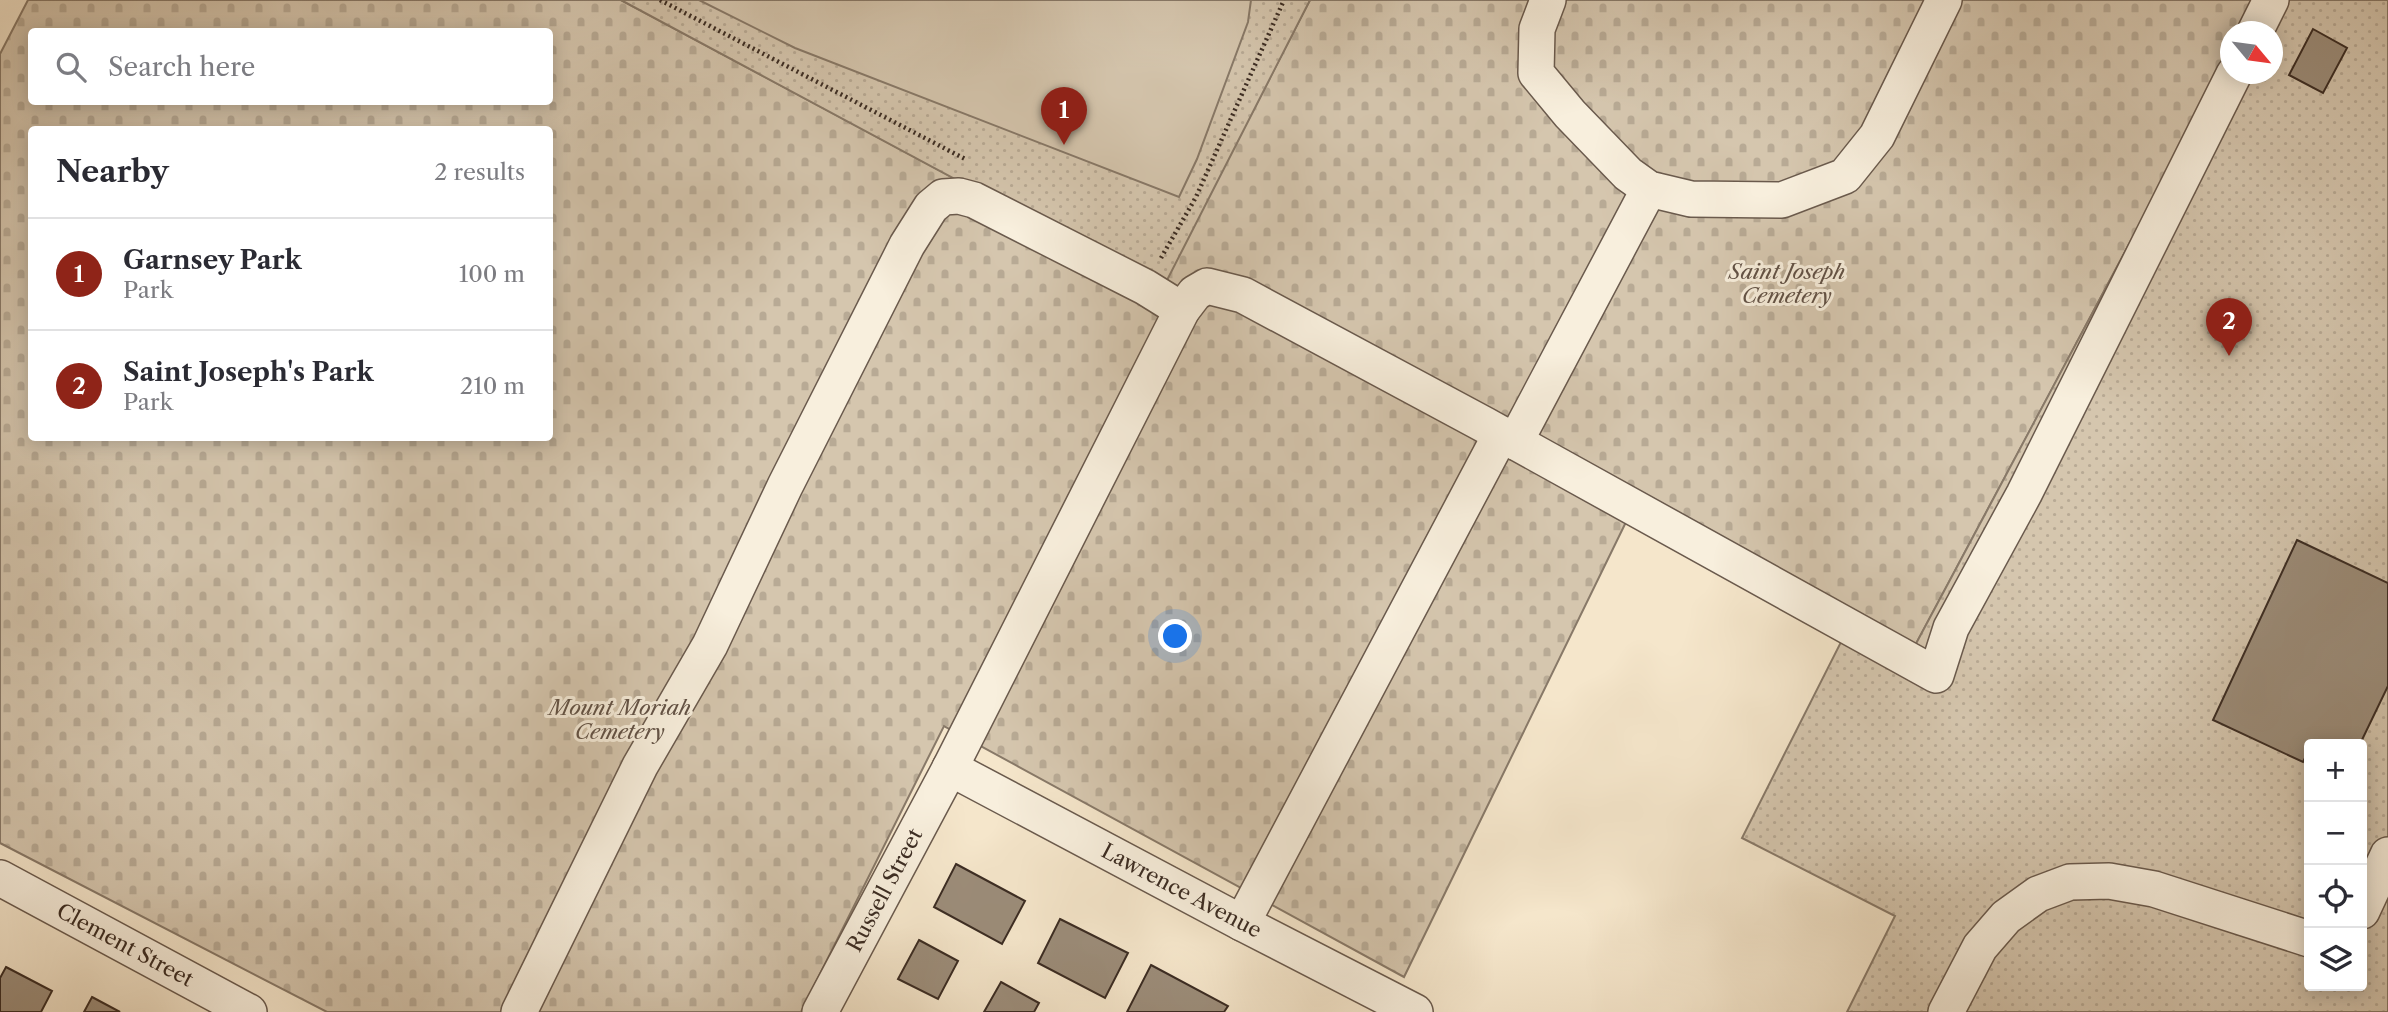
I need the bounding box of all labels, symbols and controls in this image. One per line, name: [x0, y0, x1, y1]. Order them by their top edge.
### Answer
north arrow: [2220, 21, 2283, 84]
search box: [28, 28, 553, 105]
icon: search: [52, 48, 90, 86]
text: Search here: [108, 51, 255, 83]
pin: 1: [1041, 87, 1087, 145]
text: Nearby: [56, 153, 169, 190]
text: 2 results: [434, 158, 525, 186]
text: Garnsey Park: [123, 244, 302, 276]
park label: Saint Joseph Cemetery: [1727, 259, 1845, 308]
text: 1: [74, 260, 84, 288]
text: 100 m: [459, 260, 525, 288]
text: Park: [123, 276, 173, 304]
pin: 2: [2206, 298, 2252, 356]
text: Saint Joseph's Park: [123, 356, 374, 388]
text: 2: [72, 372, 86, 400]
text: 210 m: [460, 372, 525, 400]
text: Park: [123, 388, 173, 416]
your location: [1158, 619, 1192, 653]
park label: Mount Moriah Cemetery: [546, 695, 691, 744]
map controls: [2304, 739, 2367, 991]
button: +: [2304, 739, 2367, 802]
button: −: [2304, 802, 2367, 865]
street label: Russell Street: [841, 824, 928, 956]
street label: Lawrence Avenue: [1097, 838, 1266, 943]
button: locate: [2304, 865, 2367, 928]
street label: Clement Street: [53, 898, 198, 992]
button: layers: [2304, 928, 2367, 991]

